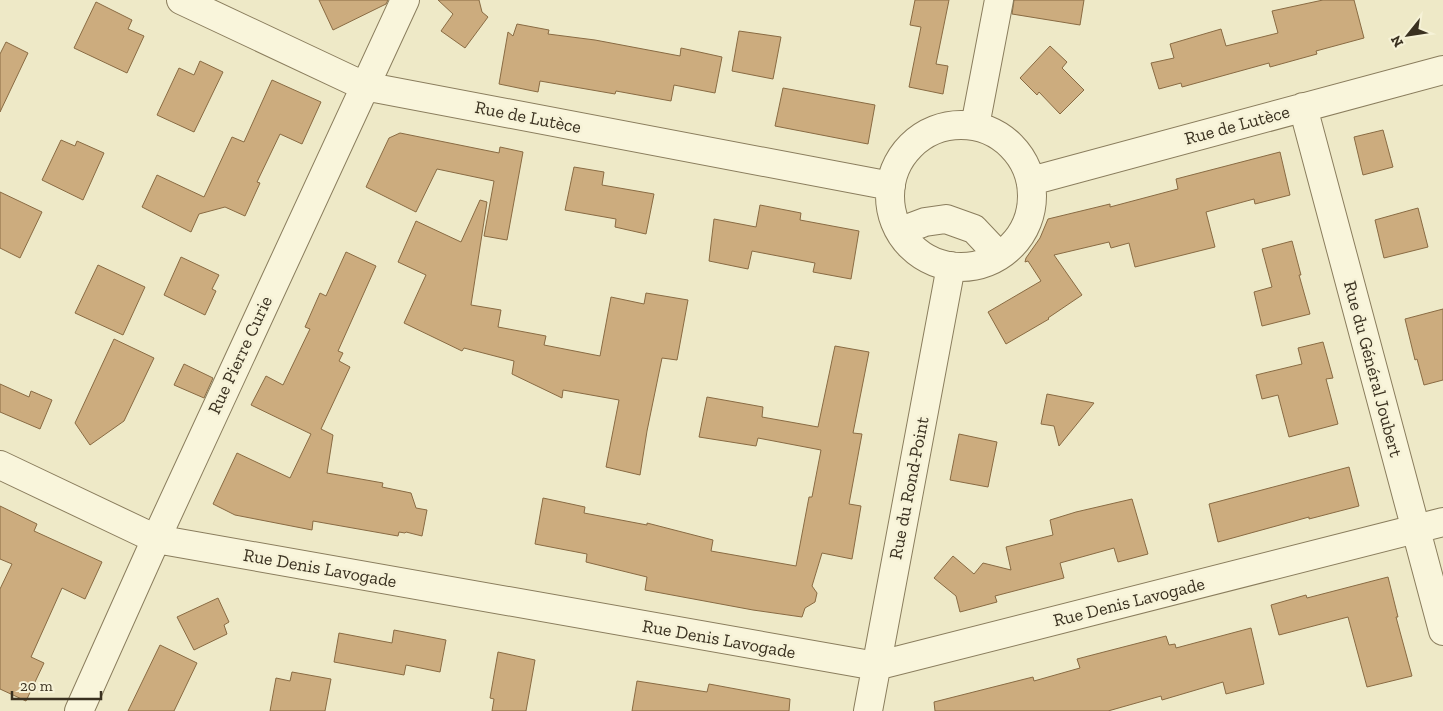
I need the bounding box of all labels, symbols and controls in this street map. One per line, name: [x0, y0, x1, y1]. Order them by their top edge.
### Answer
north arrow: [1383, 10, 1433, 60]
text: N: [1387, 32, 1407, 50]
street label: Rue de Lutèce: [473, 96, 583, 138]
street label: Rue de Lutèce: [1182, 100, 1292, 150]
street label: Rue du Général Joubert: [1339, 278, 1407, 460]
street label: Rue Pierre Curie: [203, 292, 277, 418]
street label: Rue du Rond-Point: [884, 414, 934, 561]
street label: Rue Denis Lavogade: [242, 544, 398, 592]
street label: Rue Denis Lavogade: [1051, 573, 1207, 631]
street label: Rue Denis Lavogade: [641, 615, 797, 663]
scale bar: [12, 668, 101, 700]
text: 20 m: [20, 677, 53, 695]

